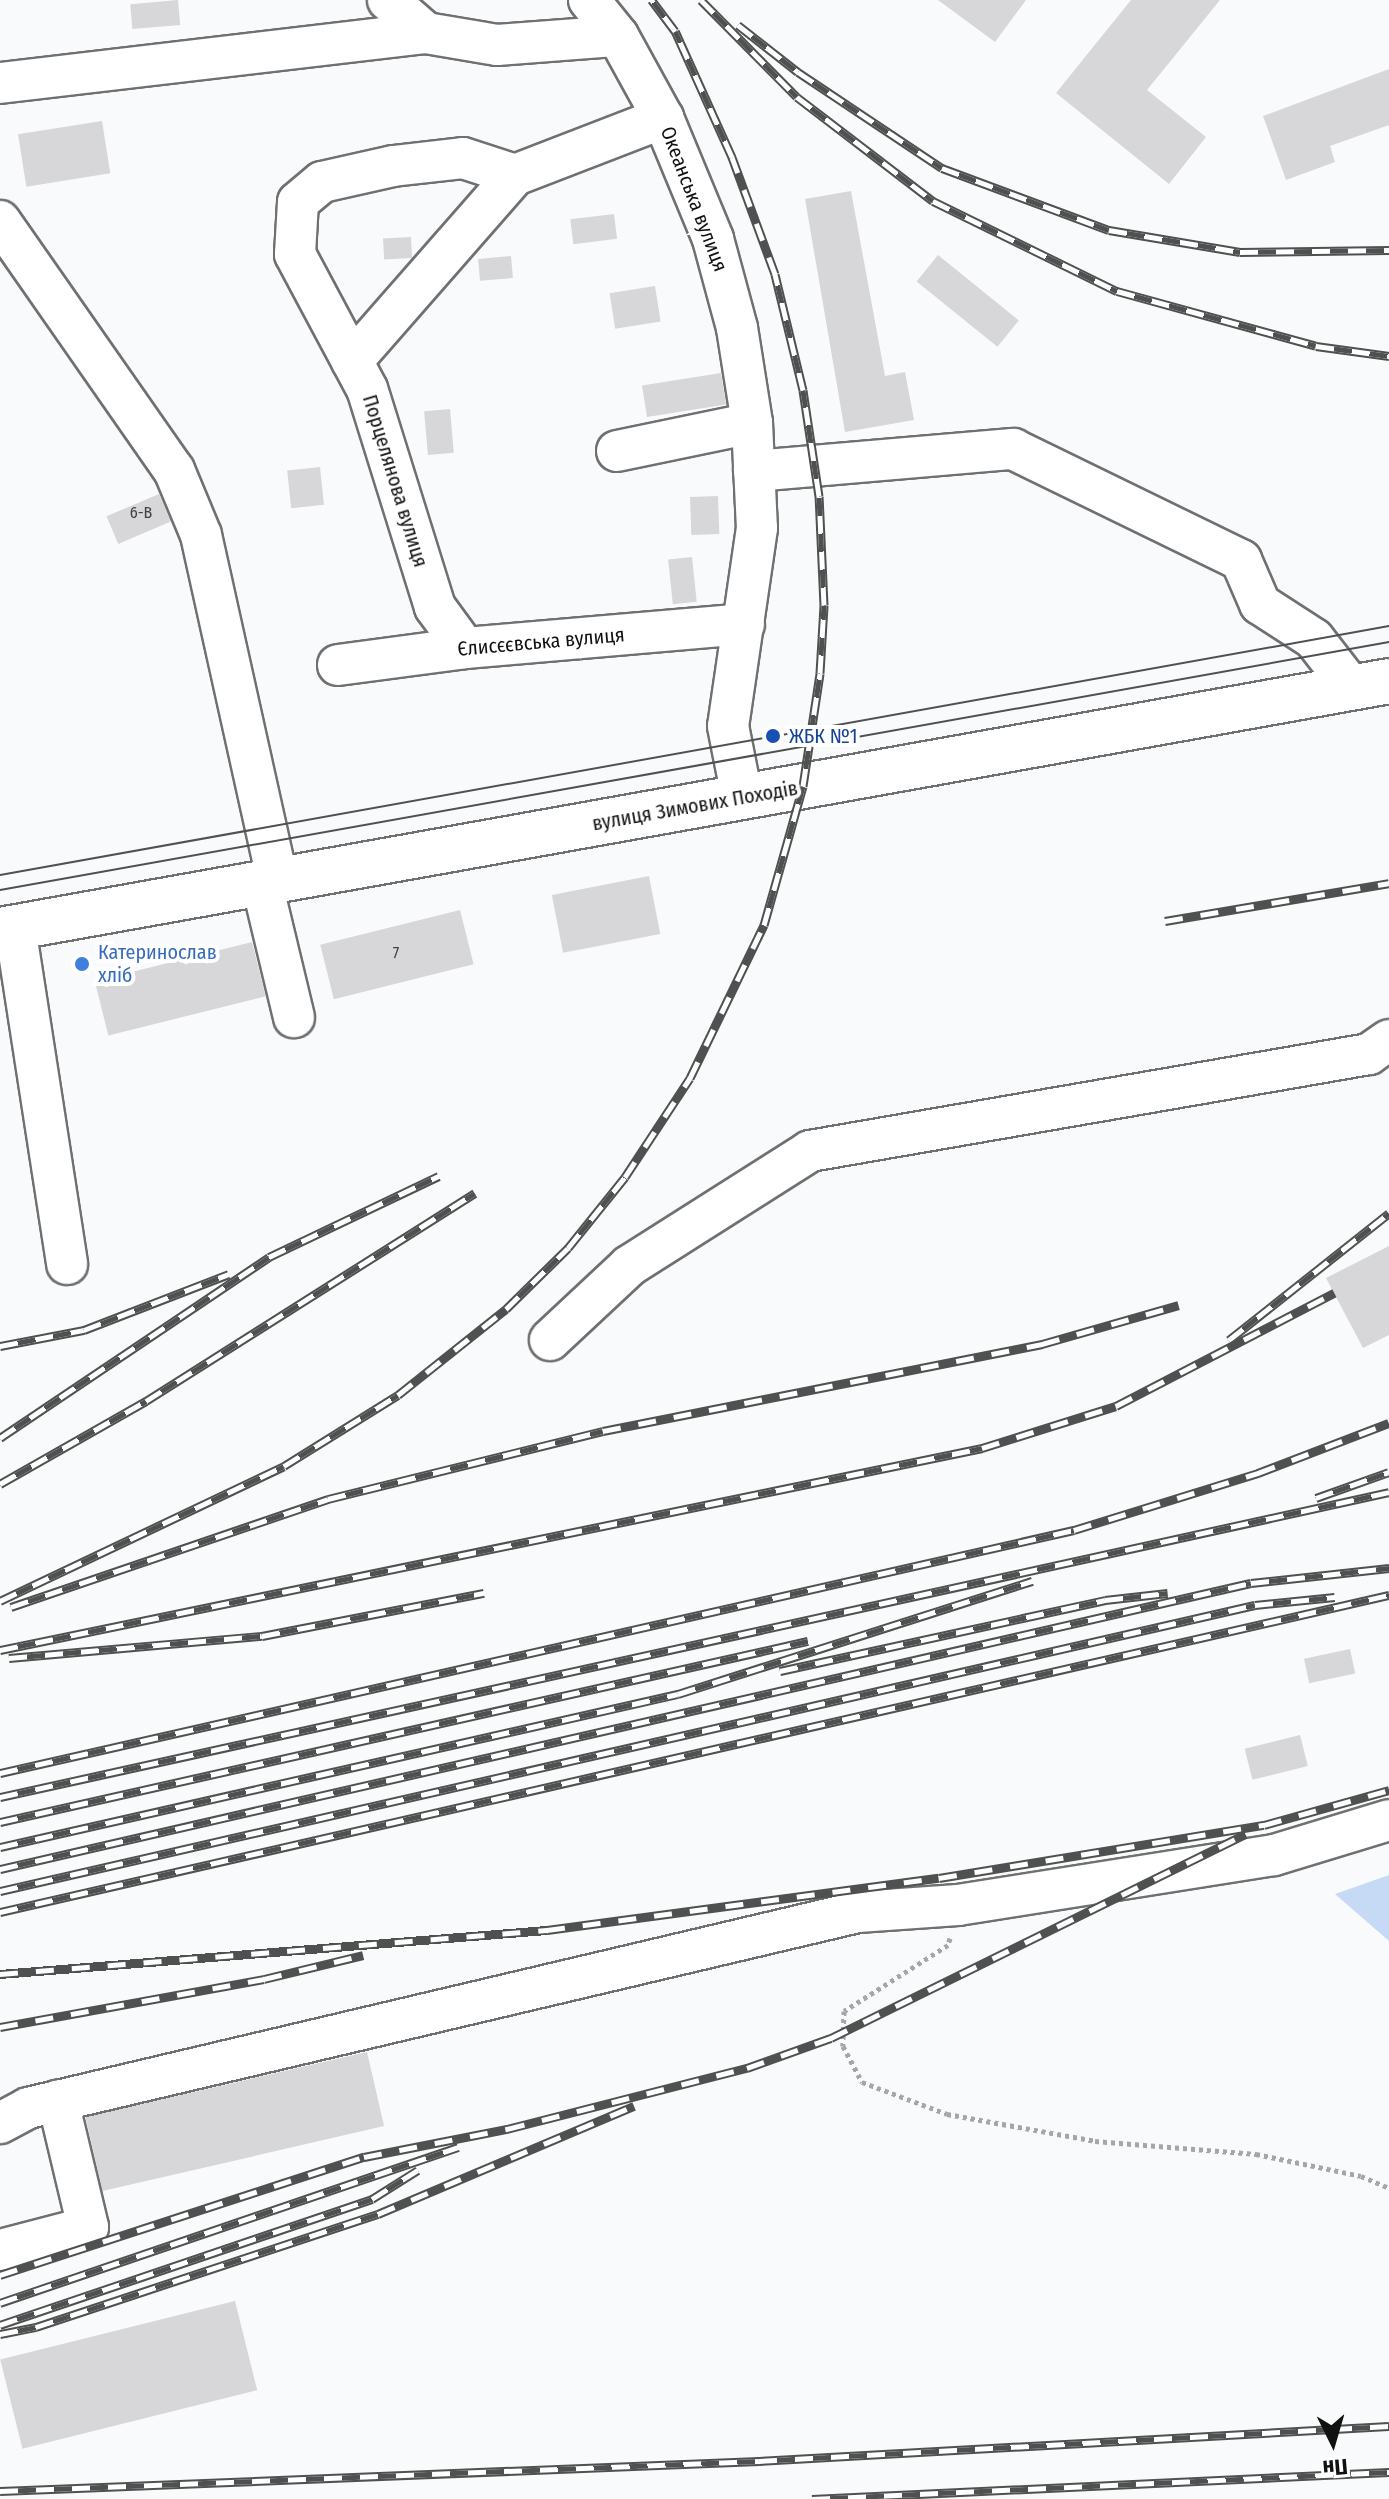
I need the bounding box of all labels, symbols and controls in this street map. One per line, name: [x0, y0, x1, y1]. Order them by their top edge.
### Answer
street label: Океанська вулиця: [655, 123, 733, 275]
street label: Порцелянова вулиця: [357, 392, 433, 570]
house number: 6-В: [130, 503, 152, 523]
street label: Єлисєєвська вулиця: [456, 623, 626, 661]
place label: ЖБК №1: [789, 724, 858, 748]
marker: ЖБК №1: [764, 727, 782, 745]
street label: вулиця Зимових Походів: [590, 776, 800, 836]
place label: Катеринослав хліб: [98, 940, 217, 987]
house number: 7: [393, 943, 399, 963]
marker: Катеринослав хліб: [73, 955, 91, 973]
north arrow: [1293, 2403, 1373, 2483]
text: Пн: [1322, 2453, 1349, 2482]

